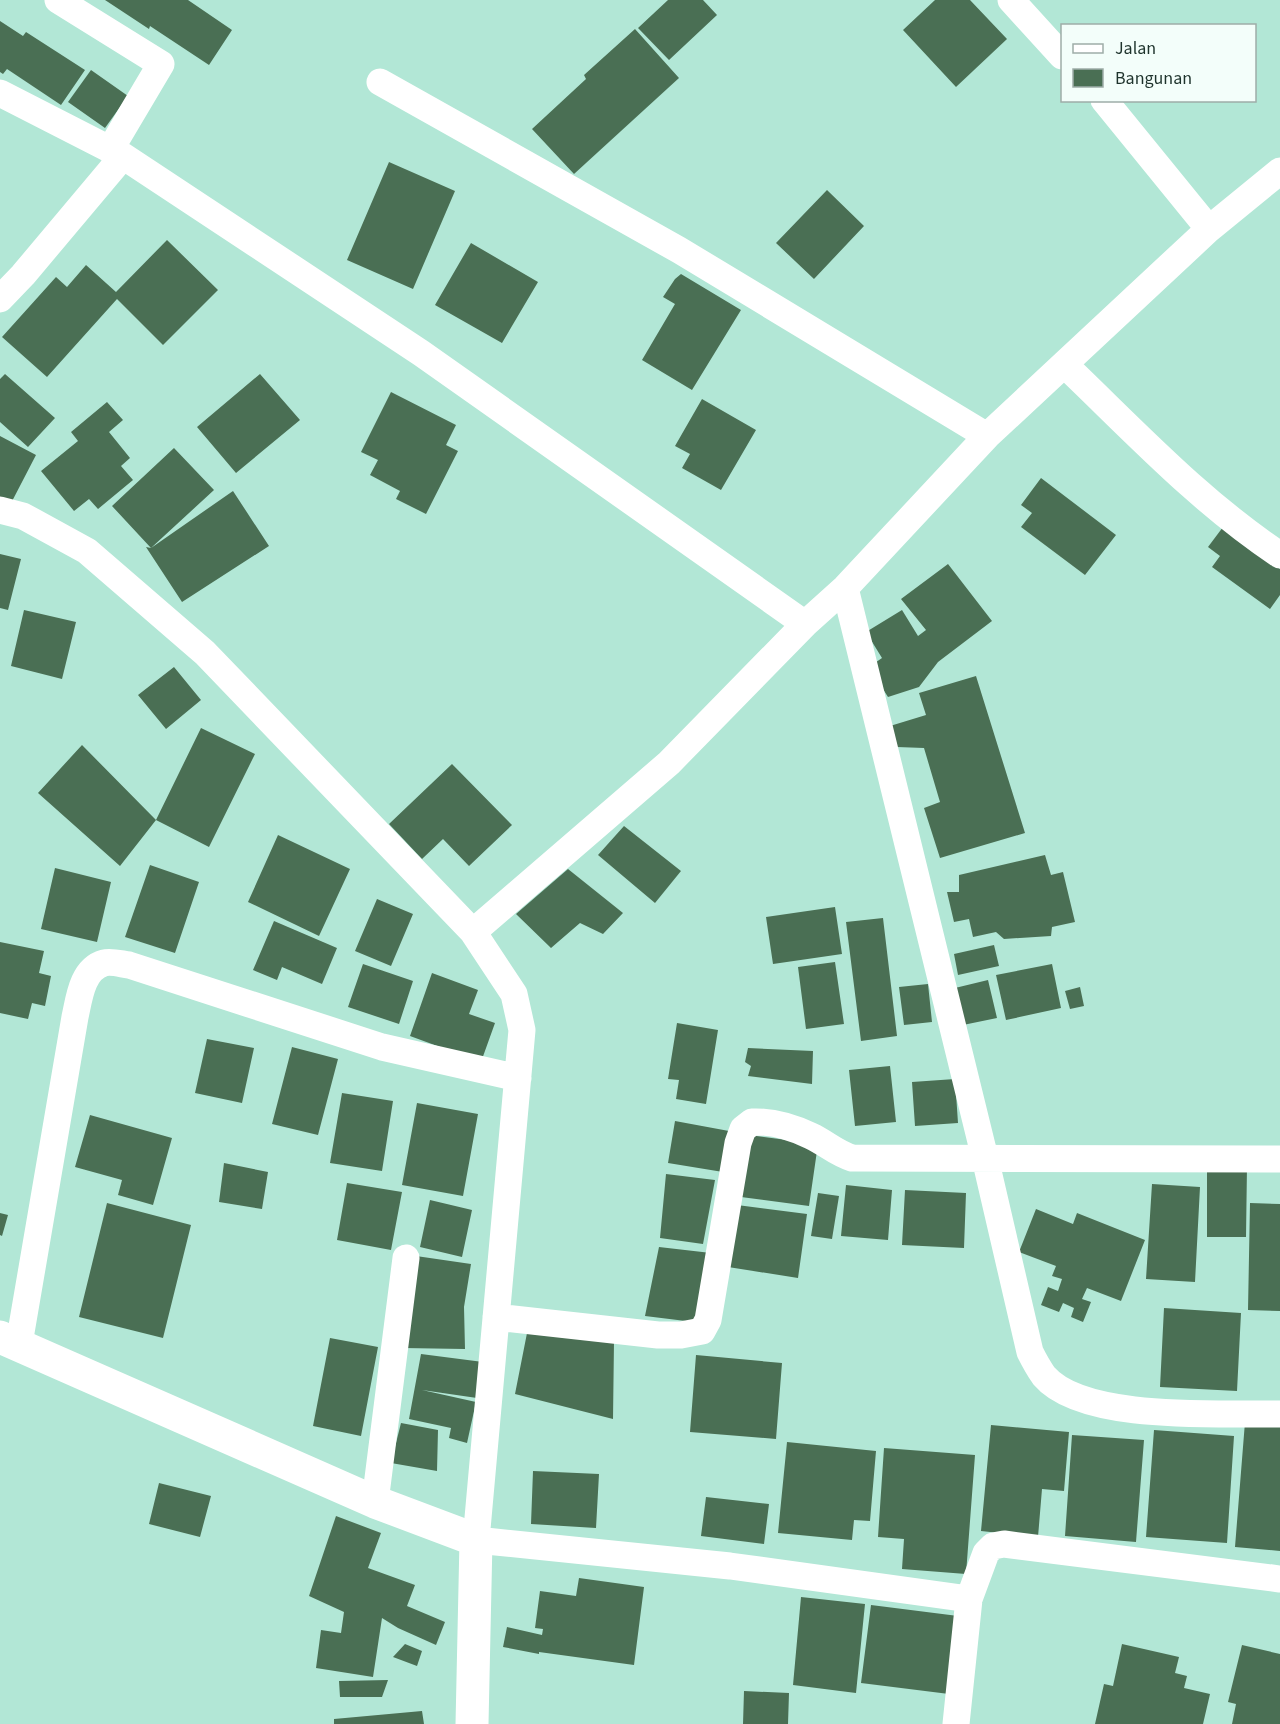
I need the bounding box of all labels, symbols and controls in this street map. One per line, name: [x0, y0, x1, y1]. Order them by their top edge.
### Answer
legend: [1061, 24, 1256, 102]
text: Jalan: [1115, 36, 1156, 61]
text: Bangunan: [1115, 66, 1192, 91]

